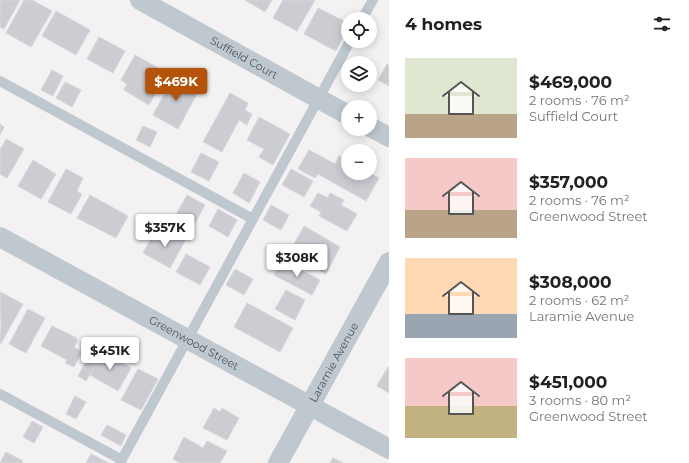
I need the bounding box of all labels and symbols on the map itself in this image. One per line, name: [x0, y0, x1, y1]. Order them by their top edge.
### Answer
street label: Suffield Court: [208, 33, 281, 82]
pin: $469K: [148, 68, 204, 102]
pin: $357K: [137, 214, 193, 248]
pin: $308K: [269, 244, 325, 278]
street label: Greenwood Street: [147, 313, 242, 373]
street label: Laramie Avenue: [306, 320, 361, 405]
pin: $451K: [82, 337, 138, 371]

